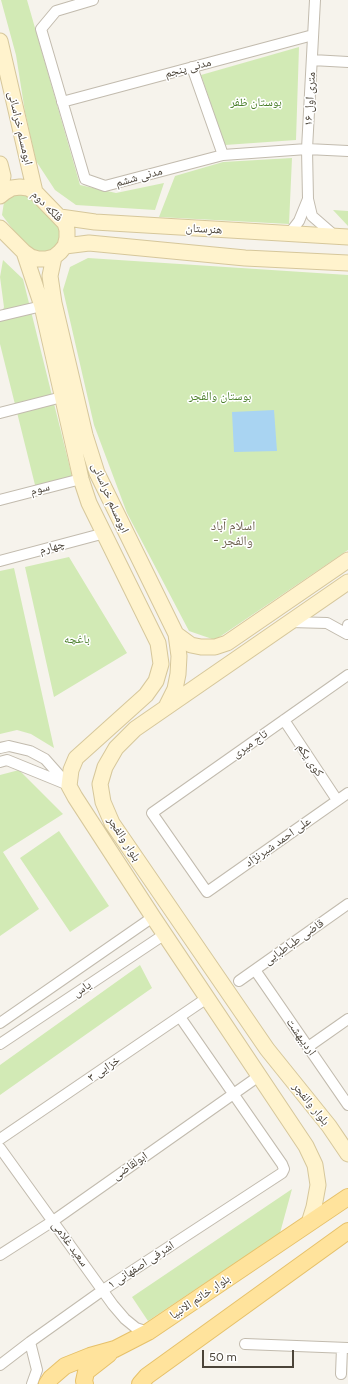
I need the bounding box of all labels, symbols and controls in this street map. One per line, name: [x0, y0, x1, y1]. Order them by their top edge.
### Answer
street label: مدنی پنجم: [163, 55, 213, 81]
street label: ۱۶ متری اول: [301, 71, 319, 127]
street label: ابومسلم خراسانی: [5, 90, 35, 166]
park label: بوستان ظفر: [230, 95, 282, 109]
street label: مدنی ششم: [114, 164, 164, 190]
street label: فلکه دوم: [28, 187, 66, 225]
street label: هنرستان: [185, 221, 223, 237]
park label: بوستان والفجر: [189, 389, 251, 403]
street label: ابومسلم خراسانی: [88, 461, 132, 535]
street label: سوم: [29, 480, 51, 498]
district label: اسلام آباد - والفجر: [211, 518, 255, 549]
street label: چهارم: [38, 537, 66, 557]
park label: باغچه: [64, 632, 90, 646]
street label: تاج میری: [230, 727, 270, 761]
street label: کوی یکم: [294, 741, 326, 779]
street label: بلوار والفجر: [104, 814, 144, 864]
street label: علی احمد شیرنژاد: [242, 814, 314, 870]
street label: قاضی طباطبایی: [261, 916, 327, 968]
street label: یاس: [70, 978, 94, 1000]
street label: اردیبهشت: [283, 1016, 319, 1058]
street label: خزایی ۳: [85, 1053, 123, 1085]
street label: بلوار والفجر: [289, 1080, 333, 1128]
street label: ابولقاضی: [110, 1149, 150, 1183]
street label: سعید غلامی: [49, 1218, 91, 1270]
street label: اشرفی اصفهانی ۱: [105, 1238, 177, 1292]
street label: بلوار خاتم الانبیا: [167, 1272, 233, 1322]
scale bar: [204, 1342, 296, 1368]
text: 50 m: [209, 1350, 237, 1364]

